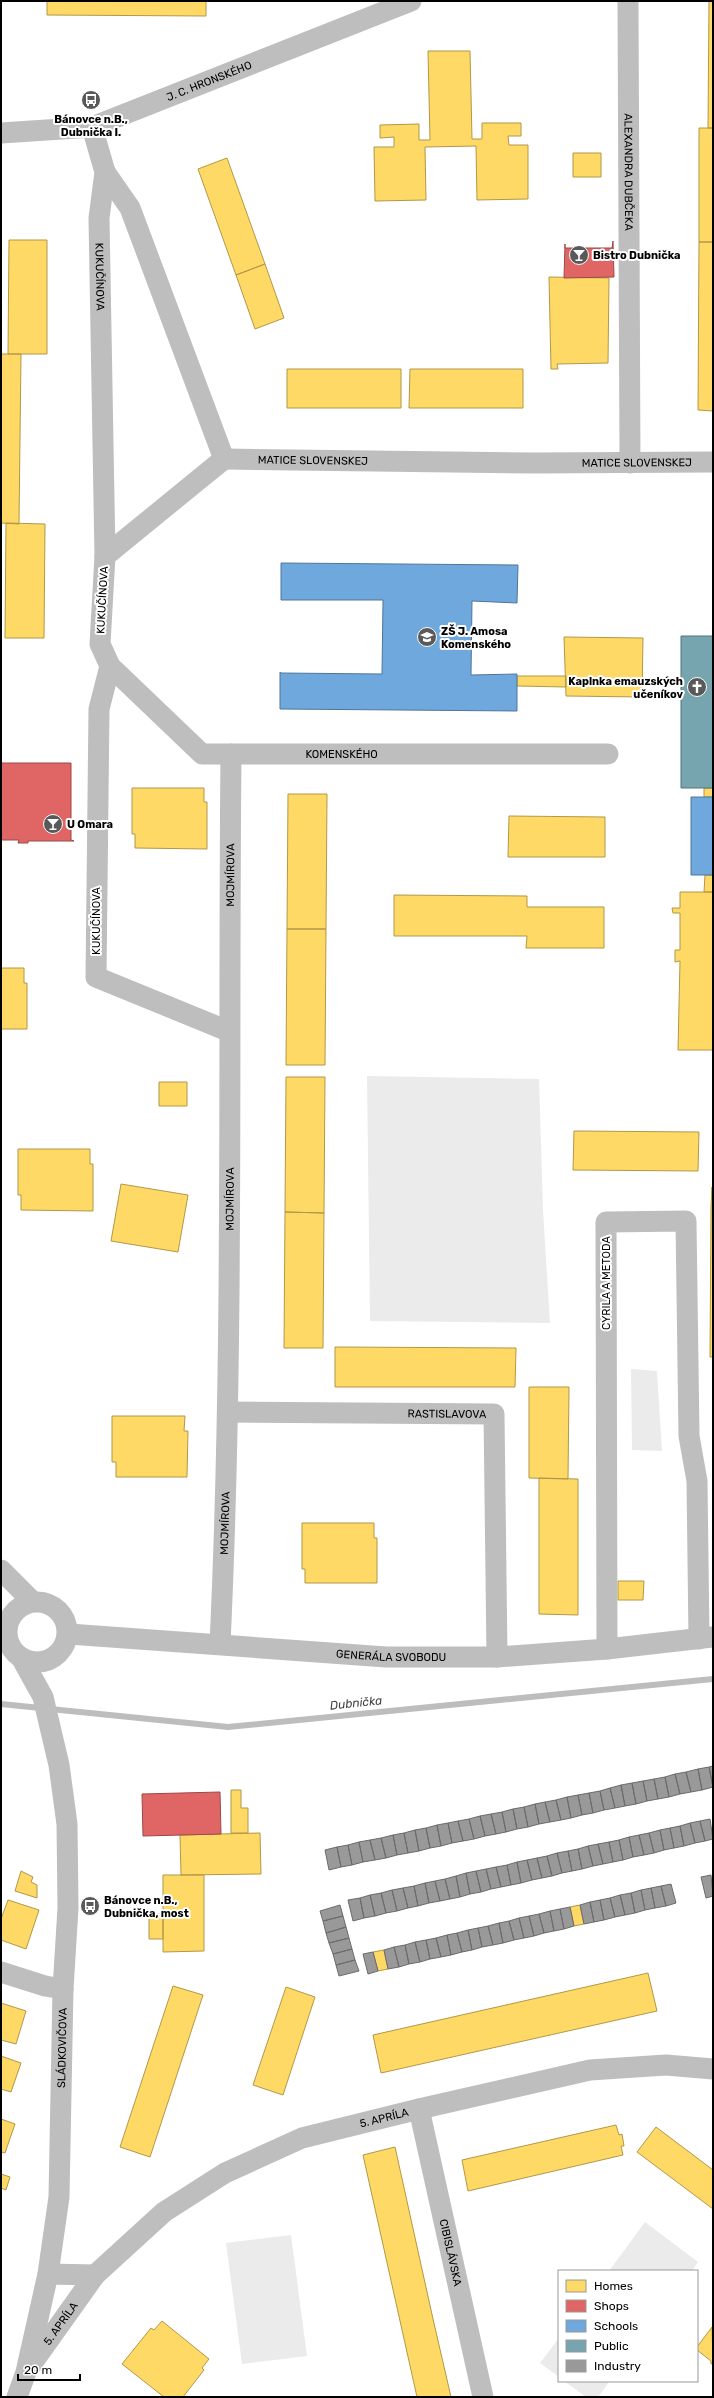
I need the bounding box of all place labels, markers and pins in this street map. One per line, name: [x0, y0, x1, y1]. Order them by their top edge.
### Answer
bus stop icon: Bánovce n.B., Dubnička I.: [80, 89, 102, 111]
place label: Bánovce n.B., Dubnička I.: [54, 113, 128, 139]
bar icon: Bistro Dubnička: [568, 244, 590, 266]
place label: Bistro Dubnička: [593, 249, 680, 262]
place label: ZŠ J. Amosa Komenského: [441, 624, 511, 651]
school or university icon: ZŠ J. Amosa Komenského: [416, 626, 438, 648]
place label: Kaplnka emauzských učeníkov: [568, 675, 683, 701]
church icon: Kaplnka emauzských učeníkov: [686, 676, 708, 698]
bar icon: U Omara: [42, 813, 64, 835]
place label: U Omara: [67, 818, 113, 831]
place label: Bánovce n.B., Dubnička, most: [104, 1894, 189, 1920]
bus stop icon: Bánovce n.B., Dubnička, most: [79, 1895, 101, 1917]

